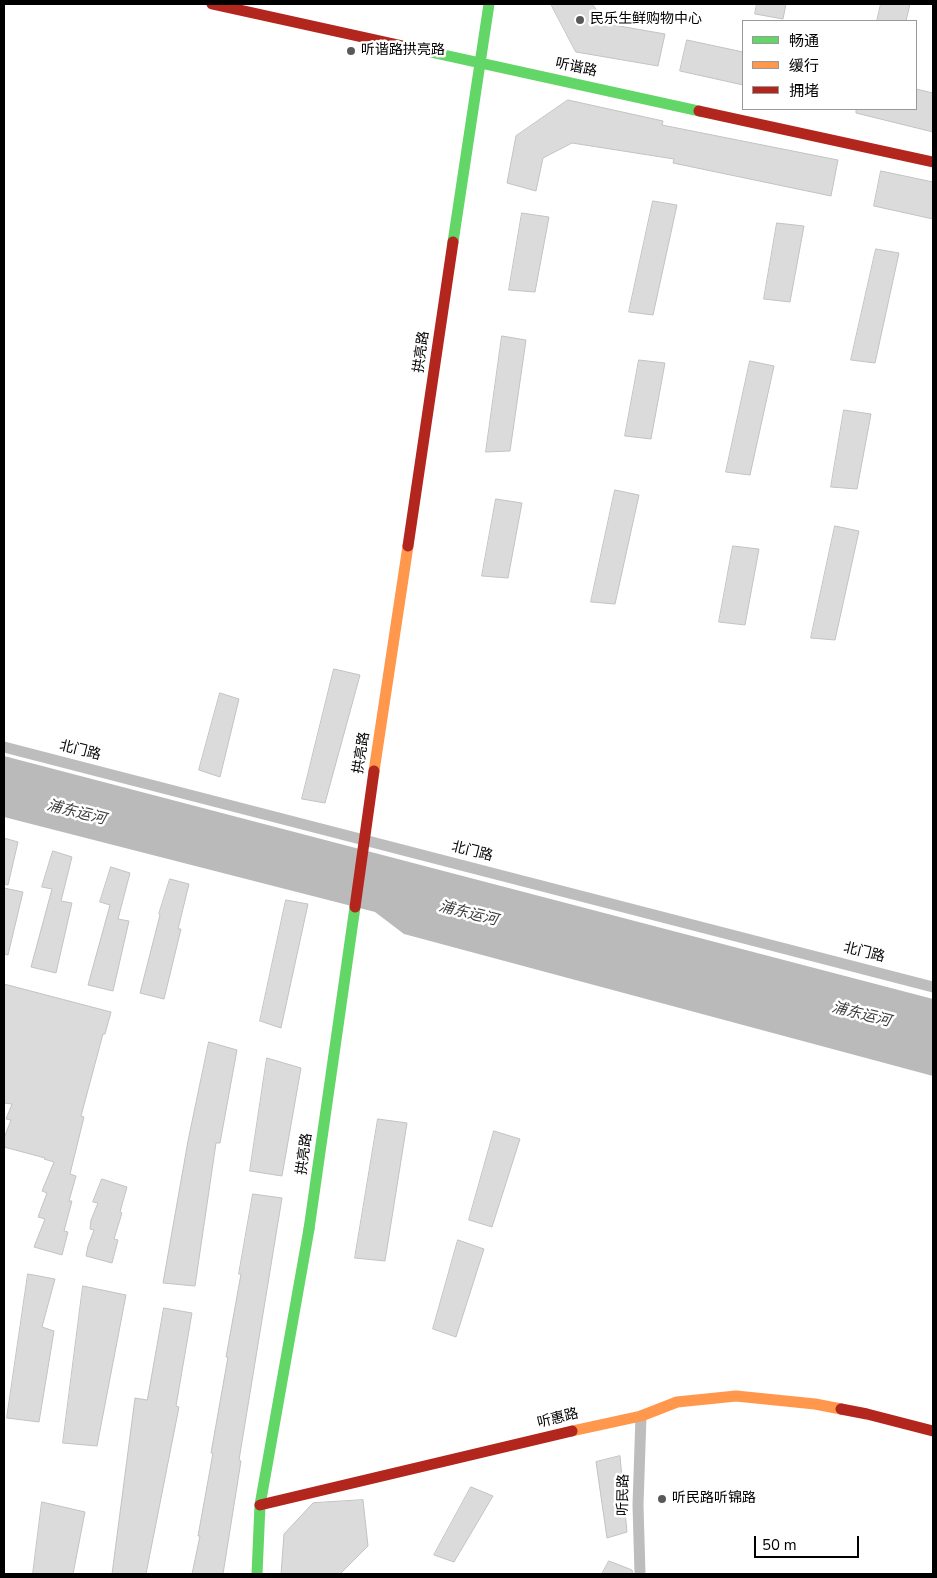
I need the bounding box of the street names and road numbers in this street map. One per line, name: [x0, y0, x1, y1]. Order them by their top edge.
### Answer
street label: 听谐路: [554, 55, 598, 81]
street label: 拱亮路: [411, 330, 433, 374]
street label: 拱亮路: [350, 731, 374, 775]
street label: 北门路: [58, 738, 102, 764]
street label: 北门路: [450, 839, 494, 865]
street label: 北门路: [842, 940, 886, 966]
street label: 拱亮路: [294, 1132, 316, 1176]
street label: 听惠路: [536, 1406, 580, 1432]
street label: 听民路: [615, 1474, 633, 1516]

